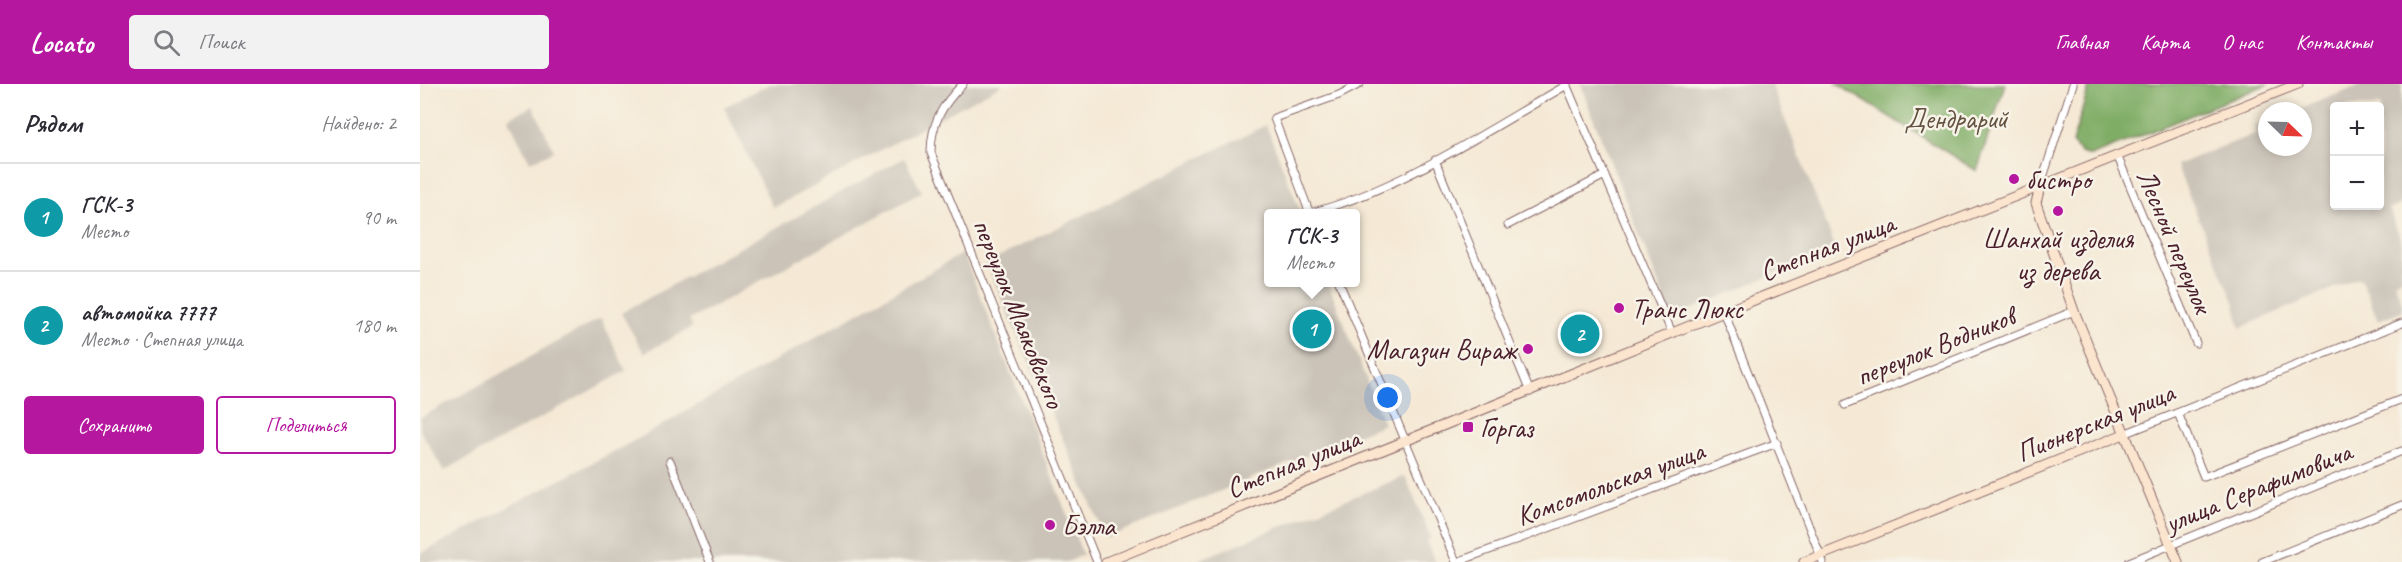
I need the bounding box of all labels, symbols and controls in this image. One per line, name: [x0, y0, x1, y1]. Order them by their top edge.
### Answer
search box: [129, 15, 549, 69]
text: Locato: [30, 25, 93, 60]
icon: search: [150, 26, 183, 59]
text: Поиск: [198, 28, 245, 56]
text: Главная: [2055, 29, 2108, 55]
text: Карта: [2141, 29, 2189, 55]
text: О нас: [2222, 29, 2263, 55]
text: Контакты: [2296, 29, 2372, 55]
park label: Дендрарий: [1904, 101, 2009, 136]
north arrow: [2258, 102, 2312, 156]
map controls: [2330, 102, 2384, 210]
button: +: [2330, 102, 2384, 156]
text: Рядом: [24, 107, 82, 140]
text: Найдено: 2: [321, 111, 396, 136]
button: −: [2330, 156, 2384, 210]
place label: бистро: [2026, 162, 2094, 197]
street label: Лесной переулок: [2129, 164, 2222, 321]
marker: бистро: [2007, 172, 2021, 186]
text: ГСК-3: [81, 191, 132, 219]
street label: Степная улица: [1755, 204, 1902, 289]
marker: Шанхай изделия из дерева: [2051, 204, 2065, 218]
text: 1: [39, 205, 48, 230]
text: 90 m: [362, 205, 396, 230]
popup: [1264, 209, 1360, 287]
street label: переулок Маяковского: [965, 213, 1074, 415]
text: Место: [81, 219, 128, 244]
place label: Шанхай изделия из дерева: [1983, 221, 2134, 289]
text: ГСК-3: [1286, 222, 1338, 250]
text: Место: [1286, 250, 1334, 275]
place label: Транс Люкс: [1631, 291, 1744, 326]
street label: переулок Водников: [1851, 296, 2024, 394]
text: автомойка 7777: [81, 299, 215, 327]
marker: Транс Люкс: [1612, 301, 1626, 315]
pin: 1: [1292, 306, 1332, 352]
pin: 2: [1560, 312, 1600, 356]
text: 2: [39, 313, 48, 338]
text: 180 m: [353, 313, 396, 338]
text: Место · Степная улица: [81, 327, 243, 352]
place label: Магазин Вираж: [1367, 332, 1519, 367]
marker: Магазин Вираж: [1521, 342, 1535, 356]
street label: Пионерская улица: [2011, 374, 2181, 470]
your location: [1373, 383, 1402, 412]
button: Сохранить: [24, 396, 204, 454]
button: Поделиться: [216, 396, 396, 454]
place label: Горгаз: [1480, 410, 1535, 445]
street label: Степная улица: [1221, 419, 1367, 506]
marker: Горгаз: [1461, 420, 1475, 434]
street label: Комсомольская улица: [1511, 432, 1710, 533]
street label: улица Серафимовича: [2158, 433, 2359, 541]
place label: Бэлла: [1062, 508, 1117, 543]
marker: Бэлла: [1043, 518, 1057, 532]

